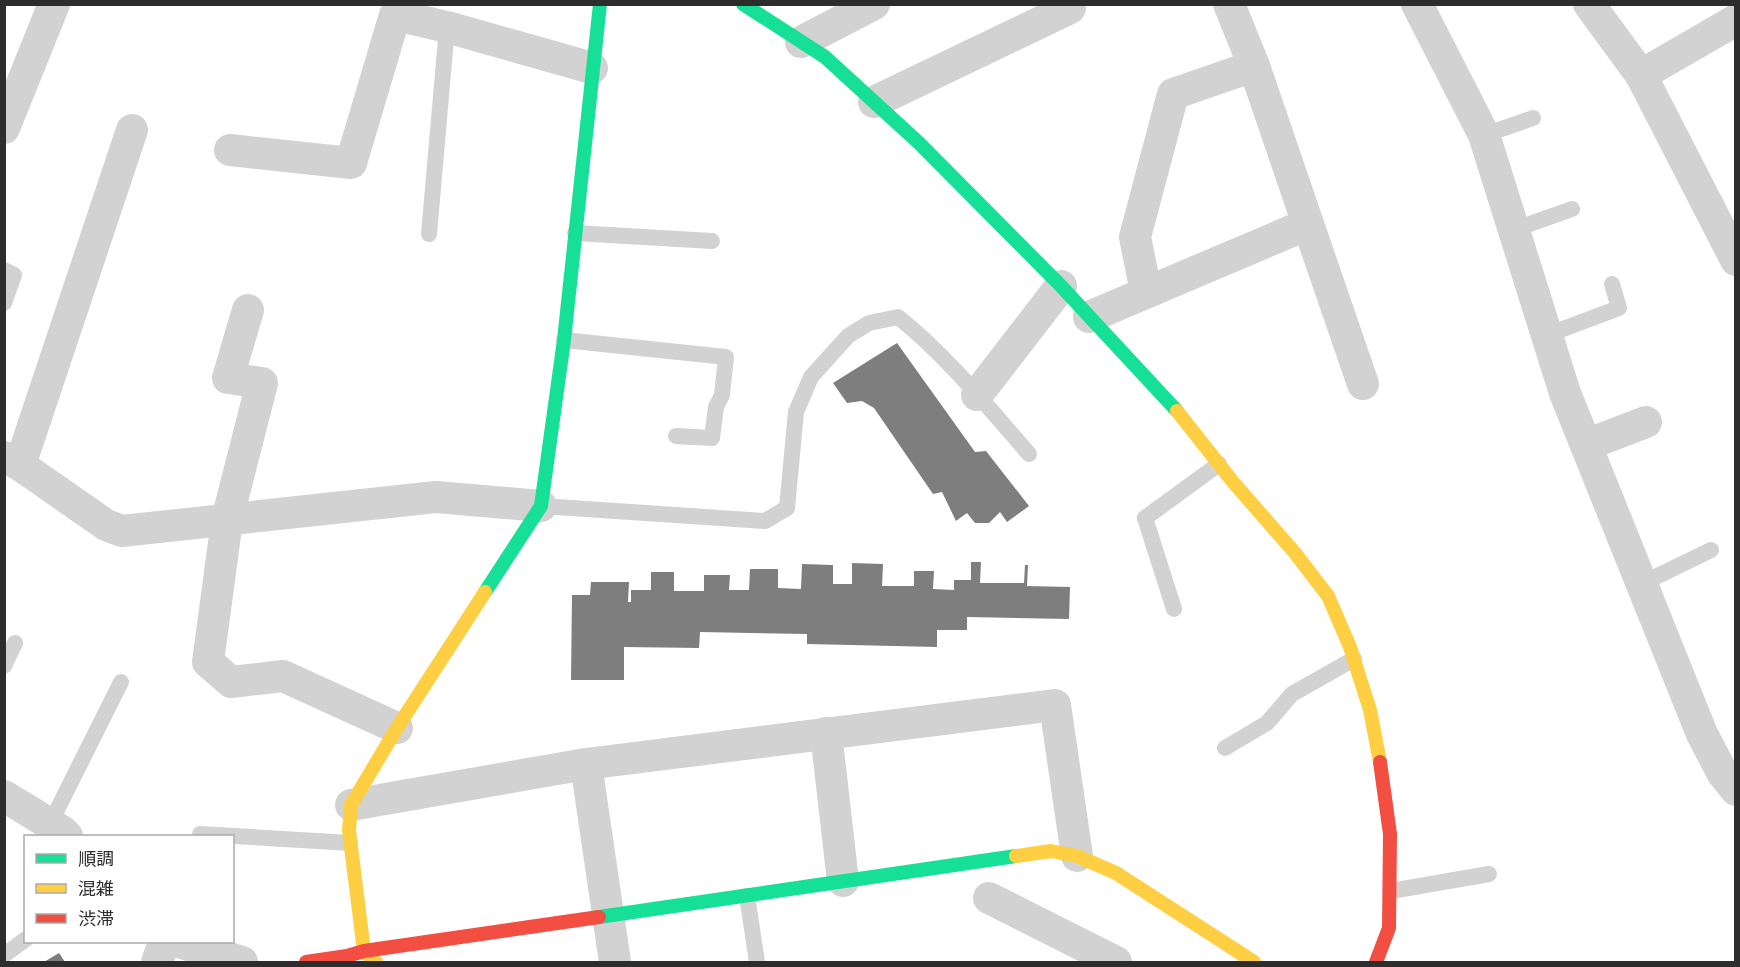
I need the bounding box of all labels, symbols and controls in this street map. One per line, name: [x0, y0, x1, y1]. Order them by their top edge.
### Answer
legend: [24, 835, 234, 943]
text: 順調: [78, 848, 114, 869]
text: 混雑: [78, 878, 114, 899]
text: 渋滞: [78, 908, 114, 929]

